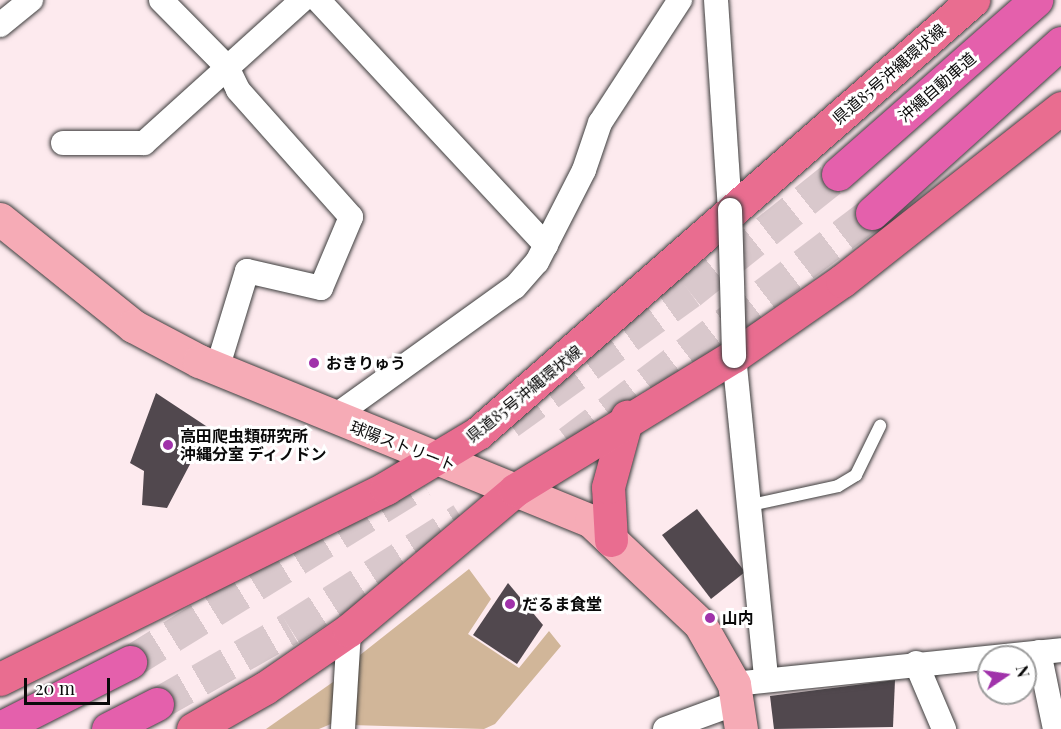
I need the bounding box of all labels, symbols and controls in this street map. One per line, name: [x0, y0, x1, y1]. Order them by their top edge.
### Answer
street label: 県道85号沖縄環状線: [829, 20, 949, 128]
street label: 沖縄自動車道: [894, 48, 980, 126]
street label: 県道85号沖縄環状線: [462, 342, 586, 446]
place label: おきりゅう: [326, 353, 406, 373]
marker: おきりゅう: [307, 356, 321, 370]
street label: 球陽ストリート: [347, 417, 459, 475]
place label: 高田爬虫類研究所 沖縄分室 ディノドン: [180, 426, 328, 464]
marker: 高田爬虫類研究所 沖縄分室 ディノドン: [161, 438, 175, 452]
place label: だるま食堂: [522, 594, 602, 614]
marker: だるま食堂: [503, 597, 517, 611]
place label: 山内: [722, 608, 754, 628]
marker: 山内: [703, 611, 717, 625]
north arrow: [977, 645, 1037, 705]
text: N: [1012, 663, 1035, 679]
scale bar: [27, 666, 112, 704]
text: 20 m: [35, 676, 75, 700]

